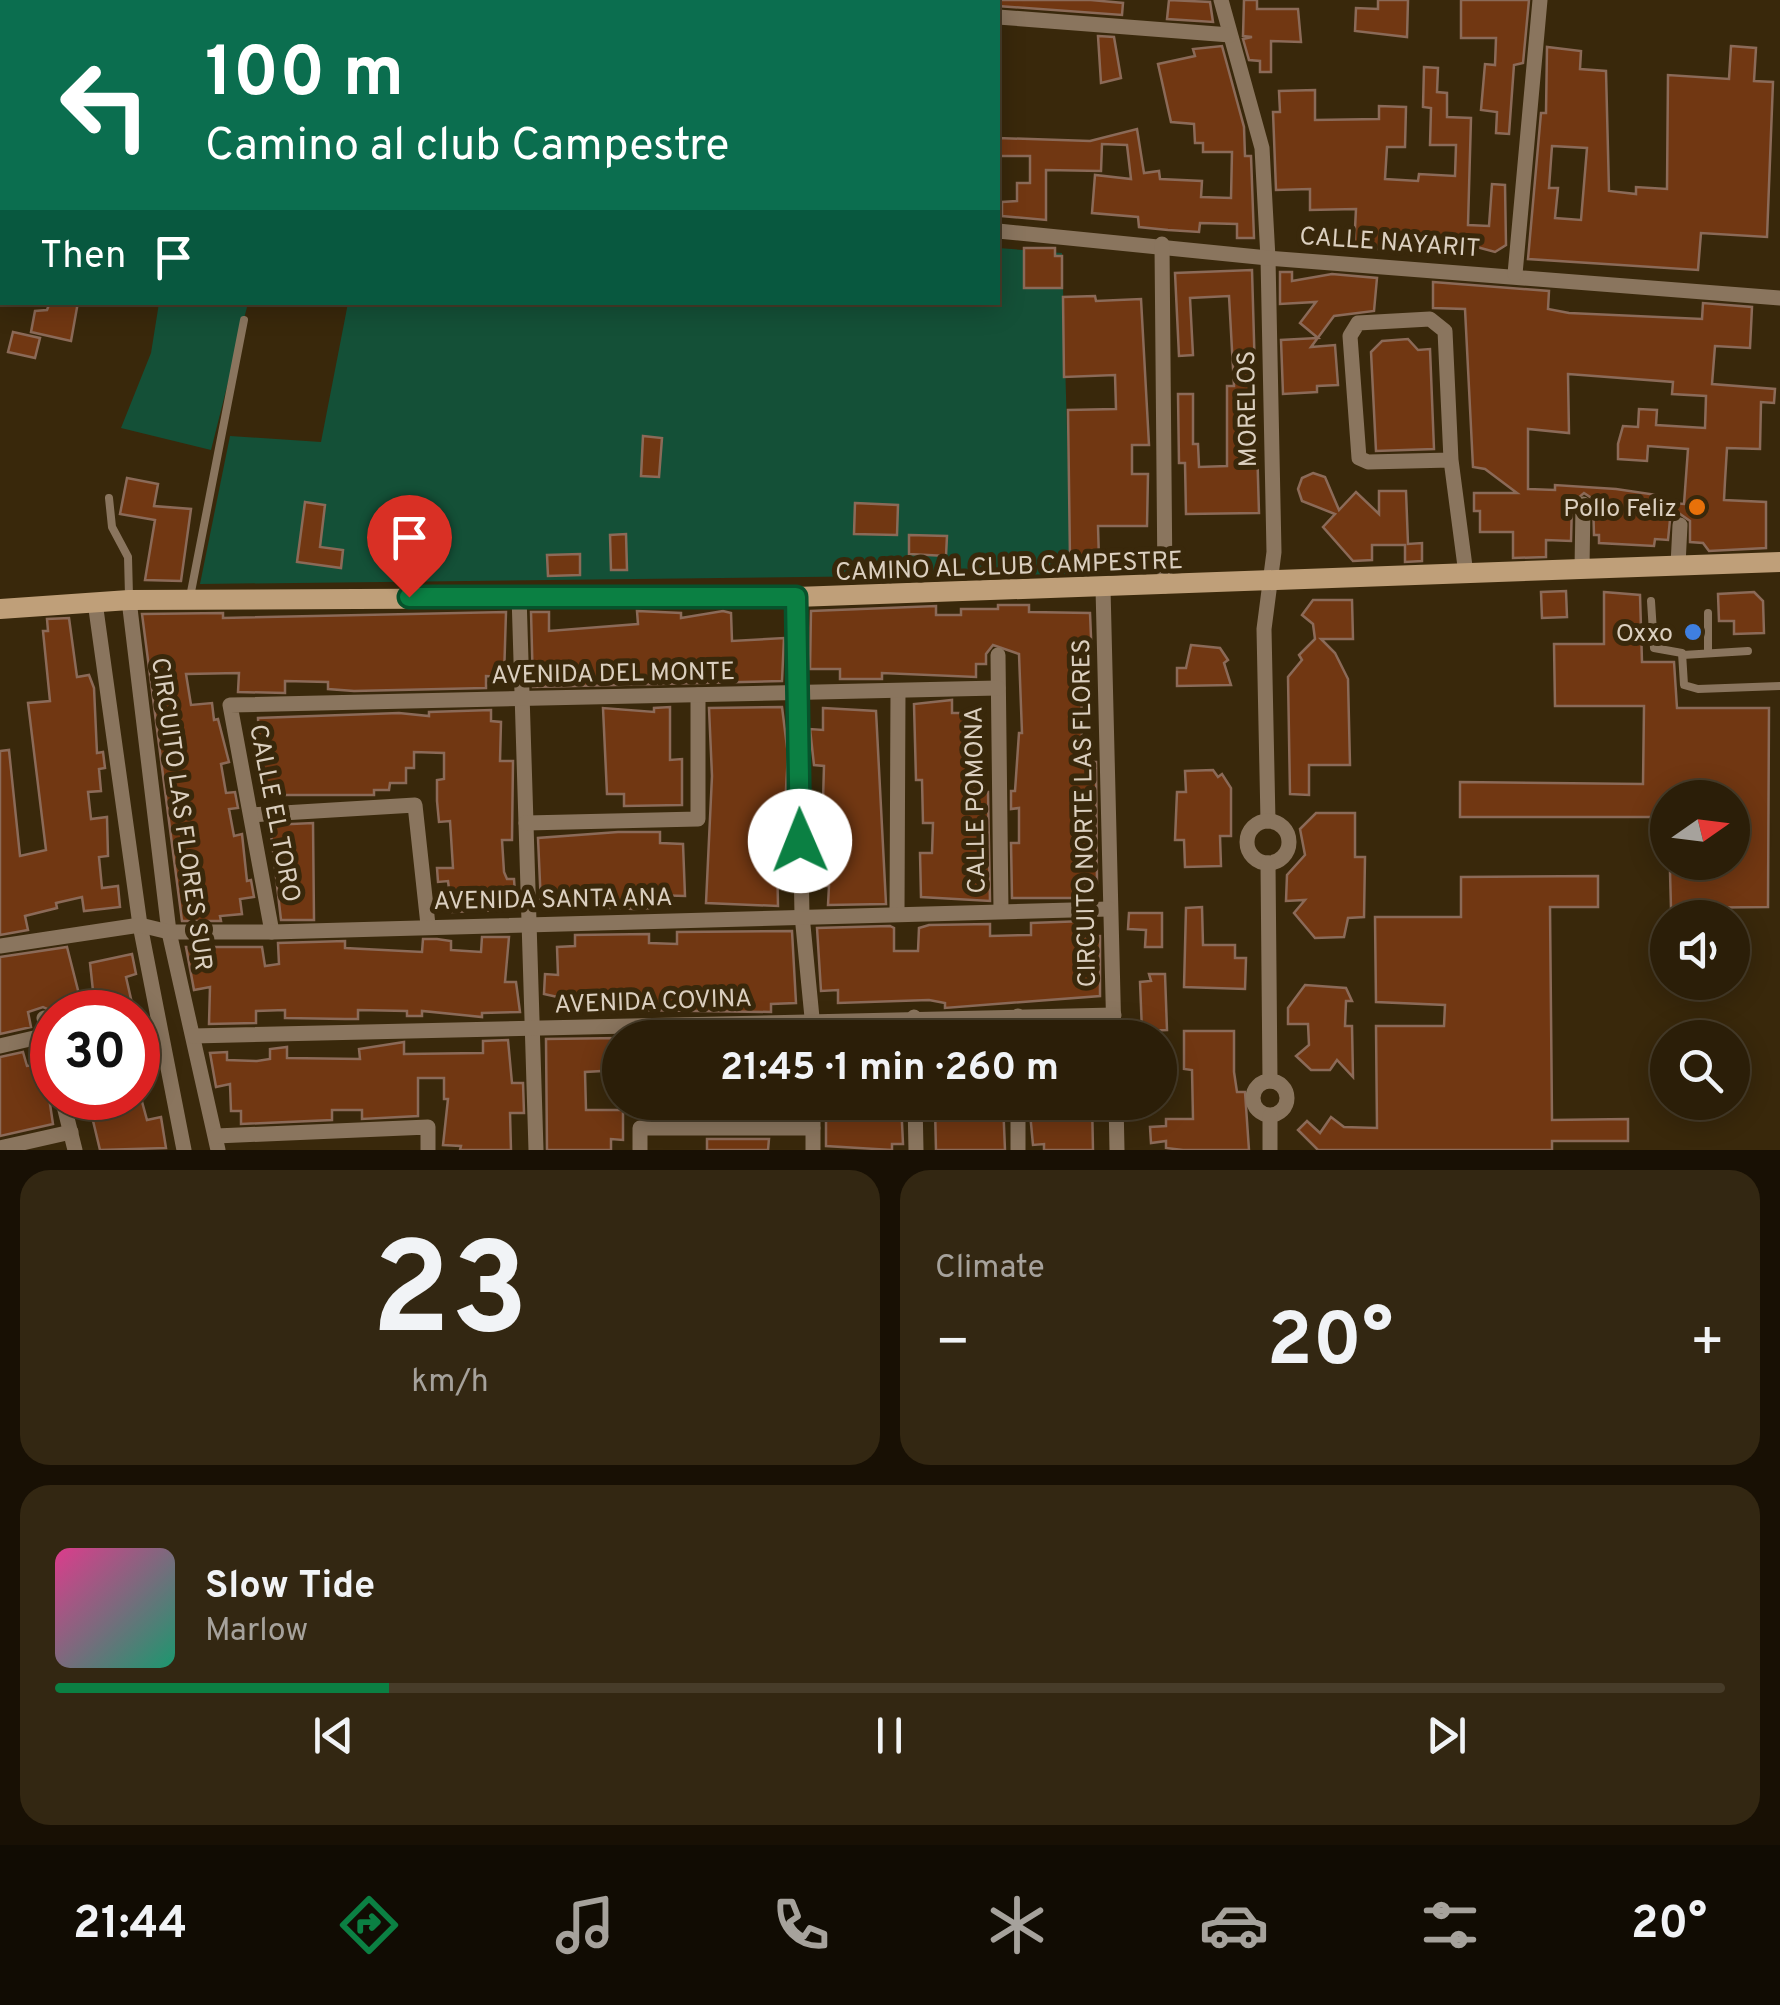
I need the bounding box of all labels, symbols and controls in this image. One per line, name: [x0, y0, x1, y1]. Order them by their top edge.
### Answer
text: 100 m: [205, 32, 404, 121]
icon: left: [40, 40, 170, 170]
text: Camino al club Campestre: [205, 119, 730, 176]
street label: CALLE NAYARIT: [1298, 222, 1481, 266]
icon: arrive: [146, 230, 201, 285]
text: Then: [40, 233, 126, 282]
street label: MORELOS: [1232, 350, 1266, 468]
place label: Pollo Feliz: [1563, 494, 1677, 526]
pin: [367, 495, 452, 598]
marker: Pollo Feliz: [1686, 496, 1708, 518]
icon: arrive: [382, 510, 437, 565]
street label: CAMINO AL CLUB CAMPESTRE: [835, 546, 1184, 590]
place label: Oxxo: [1616, 619, 1673, 651]
marker: Oxxo: [1682, 621, 1704, 643]
street label: CIRCUITO NORTE LAS FLORES: [1067, 638, 1105, 988]
street label: CIRCUITO LAS FLORES SUR: [142, 656, 218, 973]
street label: AVENIDA DEL MONTE: [491, 657, 735, 693]
street label: CALLE POMONA: [959, 706, 995, 894]
street label: CALLE EL TORO: [240, 722, 306, 905]
north arrow: [1650, 780, 1750, 880]
map controls: [1650, 780, 1750, 1120]
position arrow: [748, 789, 852, 893]
street label: AVENIDA SANTA ANA: [433, 883, 673, 919]
button: sound: [1650, 900, 1750, 1000]
street label: AVENIDA COVINA: [554, 984, 753, 1022]
speed limit sign: 30: [30, 990, 160, 1120]
button: search: [1650, 1020, 1750, 1120]
text: 21:45 · 1 min · 260 m: [720, 1045, 1059, 1094]
text: 23: [371, 1215, 529, 1380]
text: Climate: [935, 1249, 1045, 1289]
text: 20°: [1267, 1297, 1393, 1392]
text: −: [935, 1310, 970, 1380]
text: +: [1690, 1310, 1725, 1380]
text: km/h: [411, 1363, 489, 1403]
text: Slow Tide: [205, 1563, 375, 1612]
text: Marlow: [205, 1612, 308, 1652]
icon: previous: [306, 1708, 361, 1763]
icon: pause: [862, 1708, 917, 1763]
icon: next: [1419, 1708, 1474, 1763]
icon: directions: [334, 1890, 404, 1960]
icon: music: [550, 1890, 620, 1960]
icon: phone: [766, 1890, 836, 1960]
icon: climate: [982, 1890, 1052, 1960]
icon: car: [1199, 1890, 1269, 1960]
icon: filters: [1415, 1890, 1485, 1960]
text: 21:44: [73, 1897, 187, 1954]
text: 20°: [1631, 1897, 1707, 1954]

